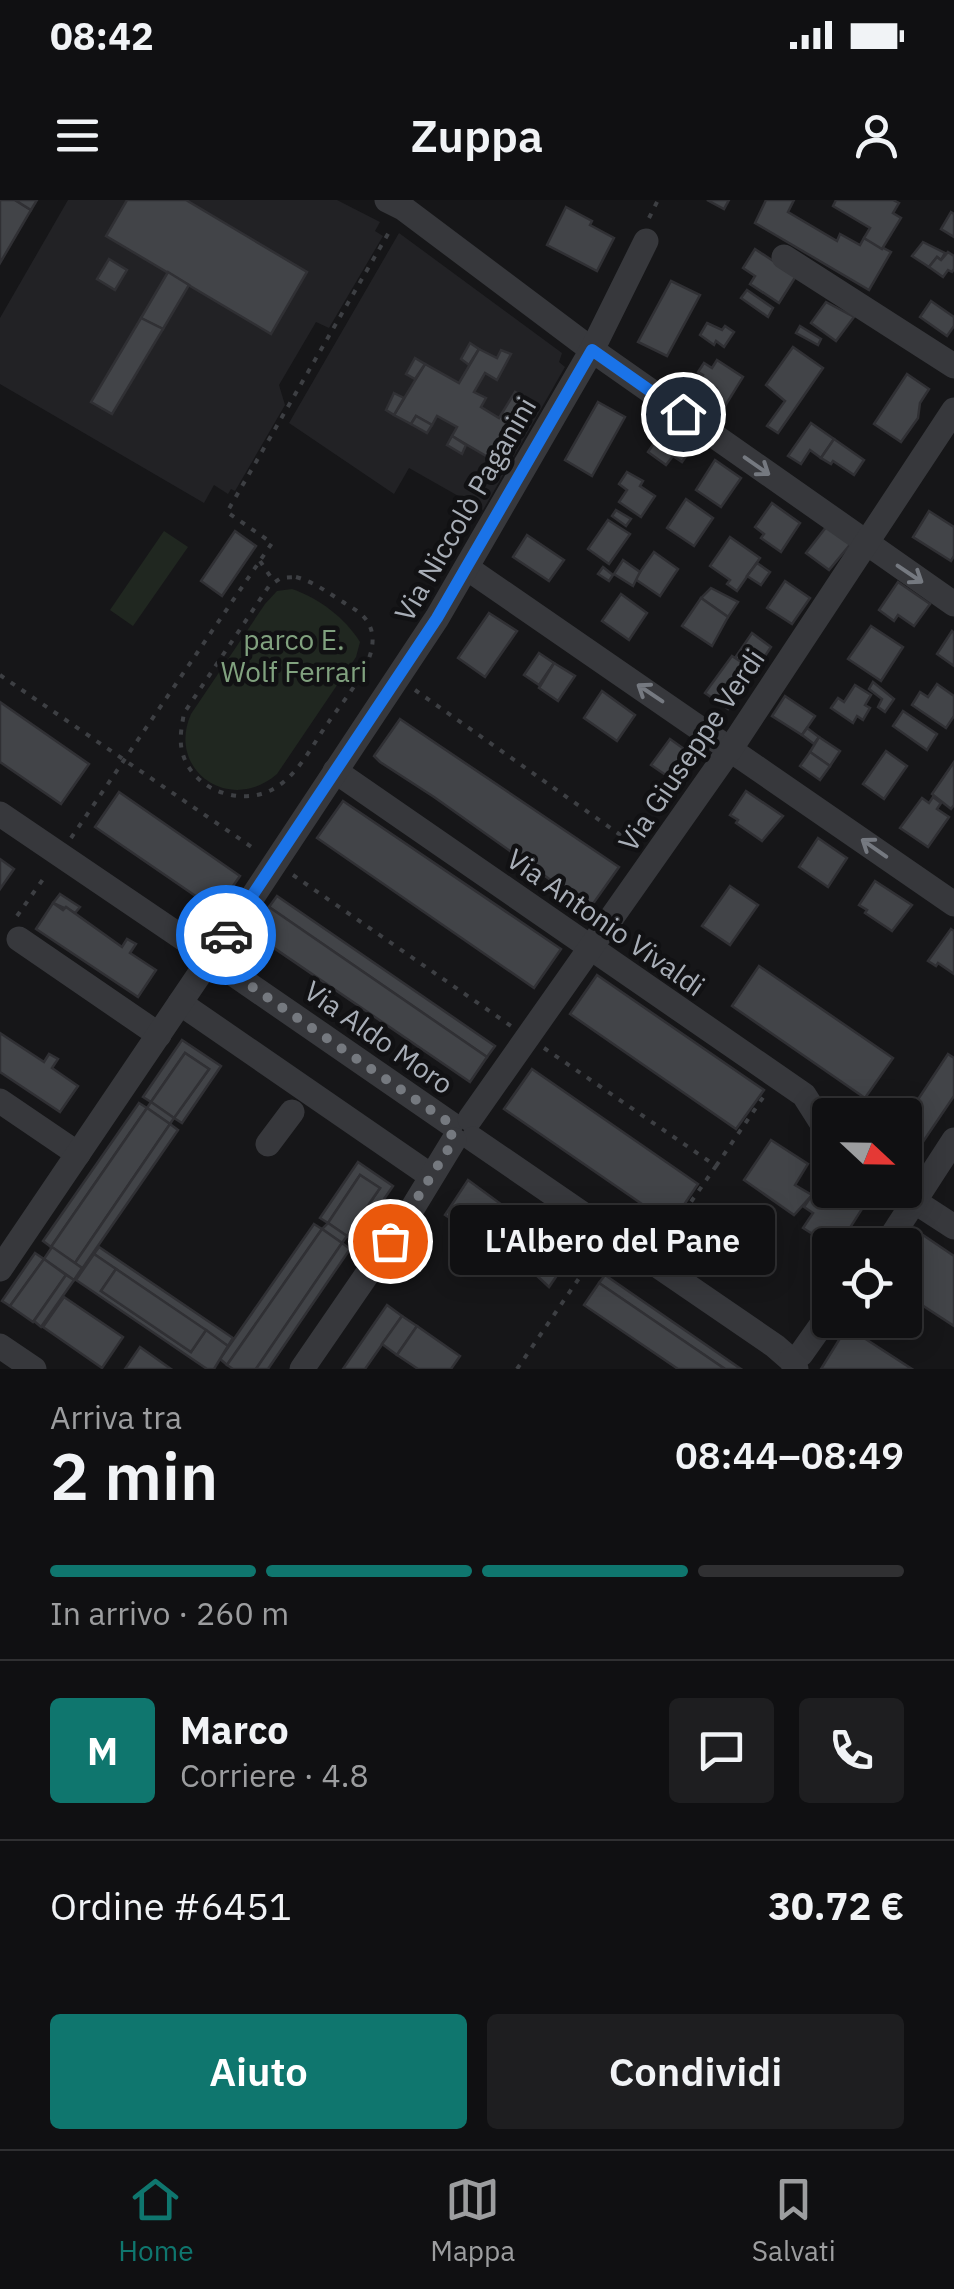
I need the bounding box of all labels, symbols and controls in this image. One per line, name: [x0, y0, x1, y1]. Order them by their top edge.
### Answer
text: 08:42: [50, 11, 154, 60]
text: Zuppa: [411, 106, 543, 164]
icon: menu: [50, 108, 105, 163]
icon: person: [849, 108, 904, 163]
pin: [641, 372, 726, 457]
icon: home: [656, 387, 711, 442]
street label: Via Niccolò Paganini: [386, 390, 544, 628]
one-way arrow: [743, 456, 770, 477]
one-way arrow: [896, 563, 924, 584]
park label: parco E. Wolf Ferrari: [221, 621, 367, 690]
street label: Via Giuseppe Verdi: [610, 642, 772, 858]
one-way arrow: [637, 682, 665, 703]
one-way arrow: [861, 838, 888, 859]
street label: Via Antonio Vivaldi: [500, 840, 712, 1004]
courier: [176, 885, 276, 985]
icon: car: [199, 908, 254, 963]
street label: Via Aldo Moro: [297, 972, 461, 1102]
north arrow: [812, 1098, 922, 1208]
map controls: [812, 1098, 922, 1338]
pin: [348, 1199, 433, 1284]
callout: L'Albero del Pane: [450, 1206, 775, 1276]
icon: bag: [363, 1214, 418, 1269]
text: L'Albero del Pane: [485, 1219, 740, 1261]
button: locate: [812, 1228, 922, 1338]
text: Arriva tra: [50, 1396, 182, 1438]
text: 08:44–08:49: [675, 1430, 904, 1479]
text: 2 min: [50, 1433, 218, 1518]
text: In arrivo · 260 m: [50, 1592, 289, 1634]
button: chat: [669, 1698, 774, 1803]
button: phone: [799, 1698, 904, 1803]
text: Marco: [180, 1705, 289, 1754]
text: M: [87, 1726, 118, 1775]
text: Corriere · 4.8: [180, 1754, 369, 1796]
text: Ordine #6451: [50, 1881, 292, 1930]
text: 30.72 €: [768, 1881, 904, 1930]
button: Aiuto: [50, 2014, 467, 2129]
button: Condividi: [487, 2014, 904, 2129]
tab: Home: [118, 2172, 194, 2269]
tab: Mappa: [430, 2172, 515, 2269]
tab: Salvati: [752, 2172, 836, 2269]

